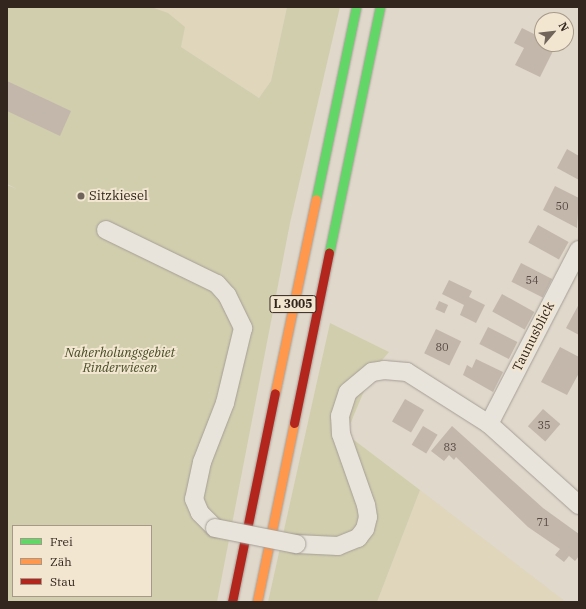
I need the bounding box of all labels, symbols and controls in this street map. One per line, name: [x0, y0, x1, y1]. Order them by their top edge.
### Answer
north arrow: [534, 12, 574, 52]
text: N: [555, 20, 572, 34]
place label: Sitzkiesel: [89, 188, 148, 204]
marker: Sitzkiesel: [76, 191, 86, 201]
house number: 50: [555, 199, 569, 213]
house number: 54: [525, 273, 539, 287]
road number: L 3005: [269, 294, 317, 314]
street label: Taunusblick: [510, 300, 558, 374]
house number: 80: [435, 340, 449, 354]
park label: Naherholungsgebiet Rinderwiesen: [65, 346, 175, 377]
house number: 35: [537, 418, 551, 432]
house number: 83: [443, 440, 457, 454]
house number: 71: [536, 515, 550, 529]
legend: [12, 525, 152, 597]
text: Frei: [50, 534, 73, 549]
text: Zäh: [50, 554, 72, 569]
text: Stau: [50, 574, 75, 589]

